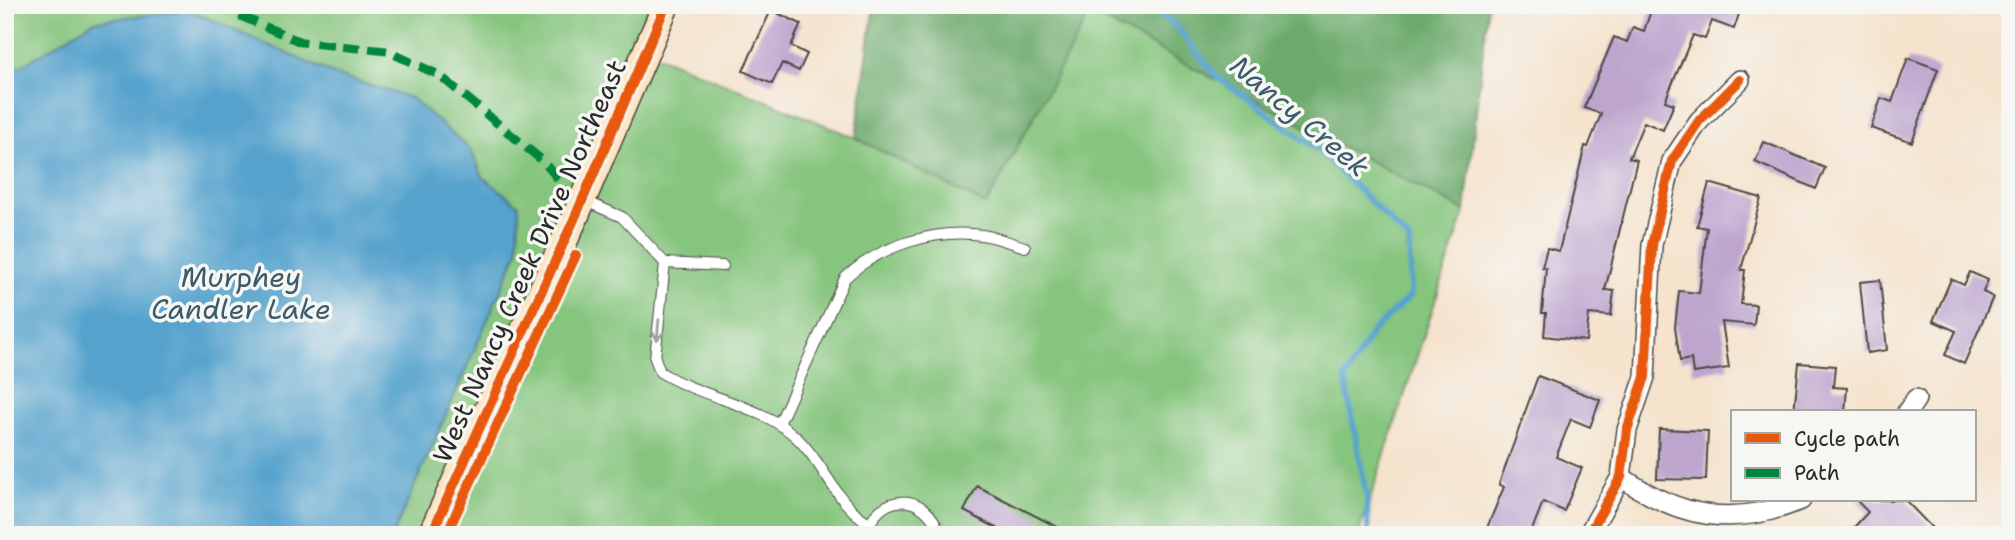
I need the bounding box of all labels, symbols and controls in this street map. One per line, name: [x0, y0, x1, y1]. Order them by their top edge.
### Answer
water label: Nancy Creek: [1222, 46, 1378, 186]
street label: West Nancy Creek Drive Northeast: [424, 54, 634, 468]
water label: Murphey Candler Lake: [151, 258, 331, 328]
one-way arrow: [651, 319, 664, 341]
legend: [1731, 410, 1976, 502]
text: Cycle path: [1794, 425, 1900, 453]
text: Path: [1794, 459, 1840, 487]

